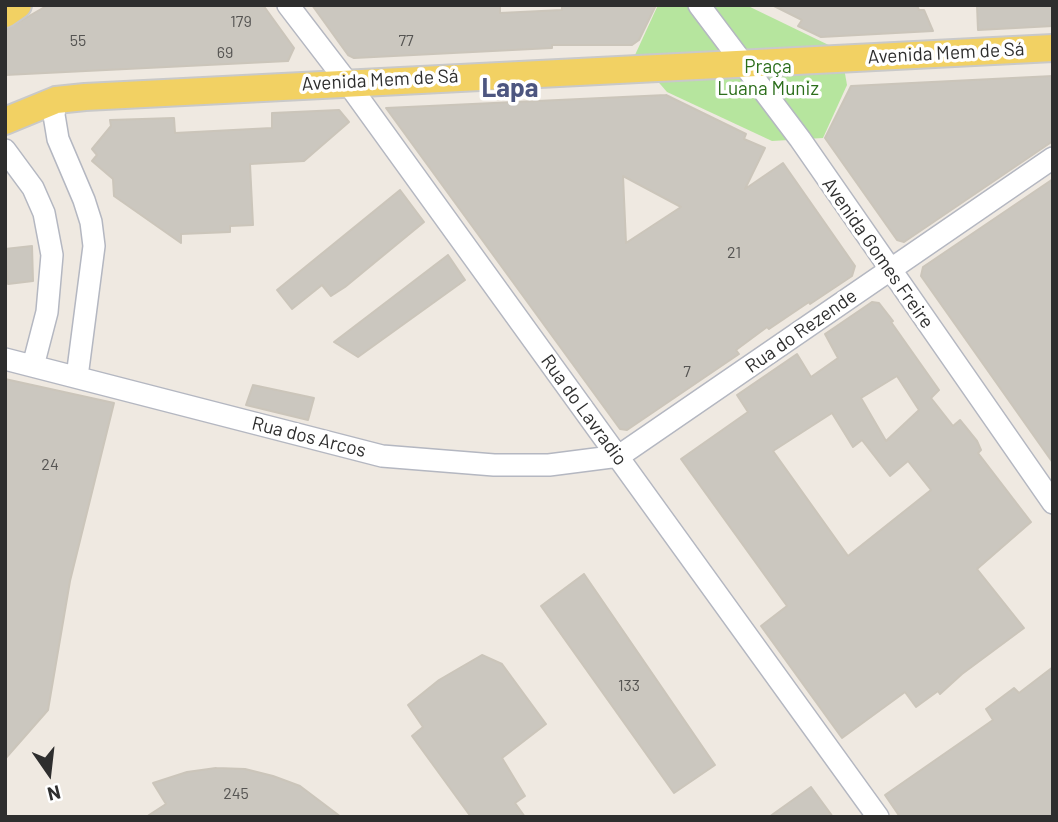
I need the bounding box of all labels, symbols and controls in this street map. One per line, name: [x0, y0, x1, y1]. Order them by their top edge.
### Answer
house number: 179: [230, 12, 252, 32]
house number: 55: [70, 31, 86, 51]
house number: 77: [398, 31, 414, 51]
street label: Avenida Mem de Sá: [867, 38, 1025, 68]
house number: 69: [217, 43, 233, 63]
park label: Praça Luana Muniz: [717, 56, 819, 100]
street label: Avenida Mem de Sá: [301, 65, 459, 95]
district label: Lapa: [481, 72, 539, 104]
street label: Avenida Gomes Freire: [817, 173, 939, 333]
house number: 21: [727, 243, 741, 263]
street label: Rua do Rezende: [741, 284, 861, 378]
street label: Rua do Lavradio: [536, 350, 632, 470]
house number: 7: [683, 362, 691, 382]
street label: Rua dos Arcos: [250, 412, 368, 462]
house number: 24: [41, 455, 59, 475]
house number: 133: [618, 676, 640, 696]
north arrow: [14, 738, 84, 808]
text: N: [45, 781, 63, 807]
house number: 245: [223, 784, 249, 804]

